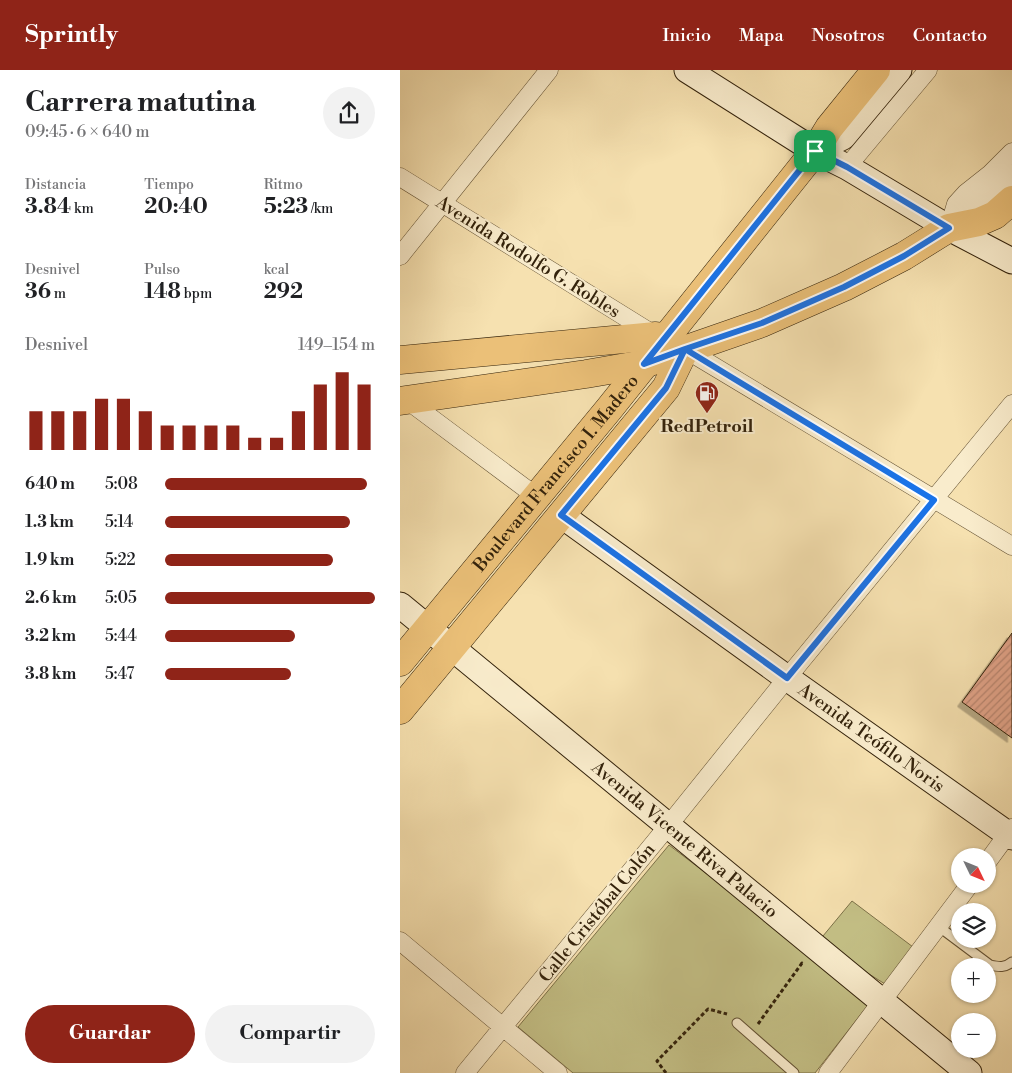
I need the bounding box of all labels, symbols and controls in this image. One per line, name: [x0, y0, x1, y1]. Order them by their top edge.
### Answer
text: Sprintly: [25, 20, 118, 50]
text: Inicio: [662, 24, 711, 47]
text: Mapa: [739, 24, 784, 47]
text: Nosotros: [812, 24, 885, 47]
text: Contacto: [913, 24, 987, 47]
text: Carrera matutina: [25, 85, 256, 120]
button: share: [323, 87, 375, 139]
text: 09:45 · 6 × 640 m: [25, 122, 150, 142]
pin: [794, 130, 836, 172]
icon: arrive: [801, 137, 829, 165]
text: Distancia: [25, 176, 86, 194]
text: Tiempo: [144, 176, 194, 194]
text: Ritmo: [264, 176, 303, 194]
street label: Avenida Rodolfo G. Robles: [431, 190, 625, 323]
text: 3.84: [25, 194, 71, 220]
text: 20:40: [144, 194, 208, 220]
text: 5:23: [264, 194, 308, 220]
text: km: [71, 200, 94, 218]
text: /km: [308, 200, 333, 218]
text: Desnivel: [25, 261, 80, 279]
text: Pulso: [144, 261, 180, 279]
text: kcal: [264, 261, 289, 279]
text: 36: [25, 279, 51, 305]
text: 148: [144, 279, 181, 305]
text: 292: [264, 279, 303, 305]
text: m: [51, 285, 66, 303]
text: bpm: [181, 285, 212, 303]
text: Desnivel: [25, 335, 88, 355]
text: 149–154 m: [298, 335, 375, 355]
street label: Boulevard Francisco I. Madero: [467, 370, 644, 577]
fuel station icon: RedPetroil: [694, 380, 720, 414]
place label: RedPetroil: [661, 415, 753, 438]
text: 640 m: [25, 474, 75, 494]
text: 5:08: [105, 474, 138, 494]
text: 1.3 km: [25, 512, 74, 532]
text: 5:14: [105, 512, 133, 532]
text: 1.9 km: [25, 550, 74, 570]
text: 5:22: [105, 550, 136, 570]
text: 2.6 km: [25, 588, 76, 608]
text: 5:05: [105, 588, 137, 608]
text: 3.2 km: [25, 626, 76, 646]
text: 5:44: [105, 626, 137, 646]
text: 3.8 km: [25, 664, 76, 684]
text: 5:47: [105, 664, 134, 684]
street label: Avenida Teófilo Noris: [793, 677, 949, 797]
street label: Avenida Vicente Riva Palacio: [586, 755, 783, 923]
street label: Calle Cristóbal Colón: [534, 838, 660, 987]
north arrow: [951, 848, 996, 892]
map controls: [951, 848, 996, 1058]
button: layers: [951, 903, 996, 948]
button: +: [951, 958, 996, 1003]
button: Guardar: [25, 1005, 195, 1063]
button: Compartir: [205, 1005, 375, 1063]
button: −: [951, 1013, 996, 1058]

